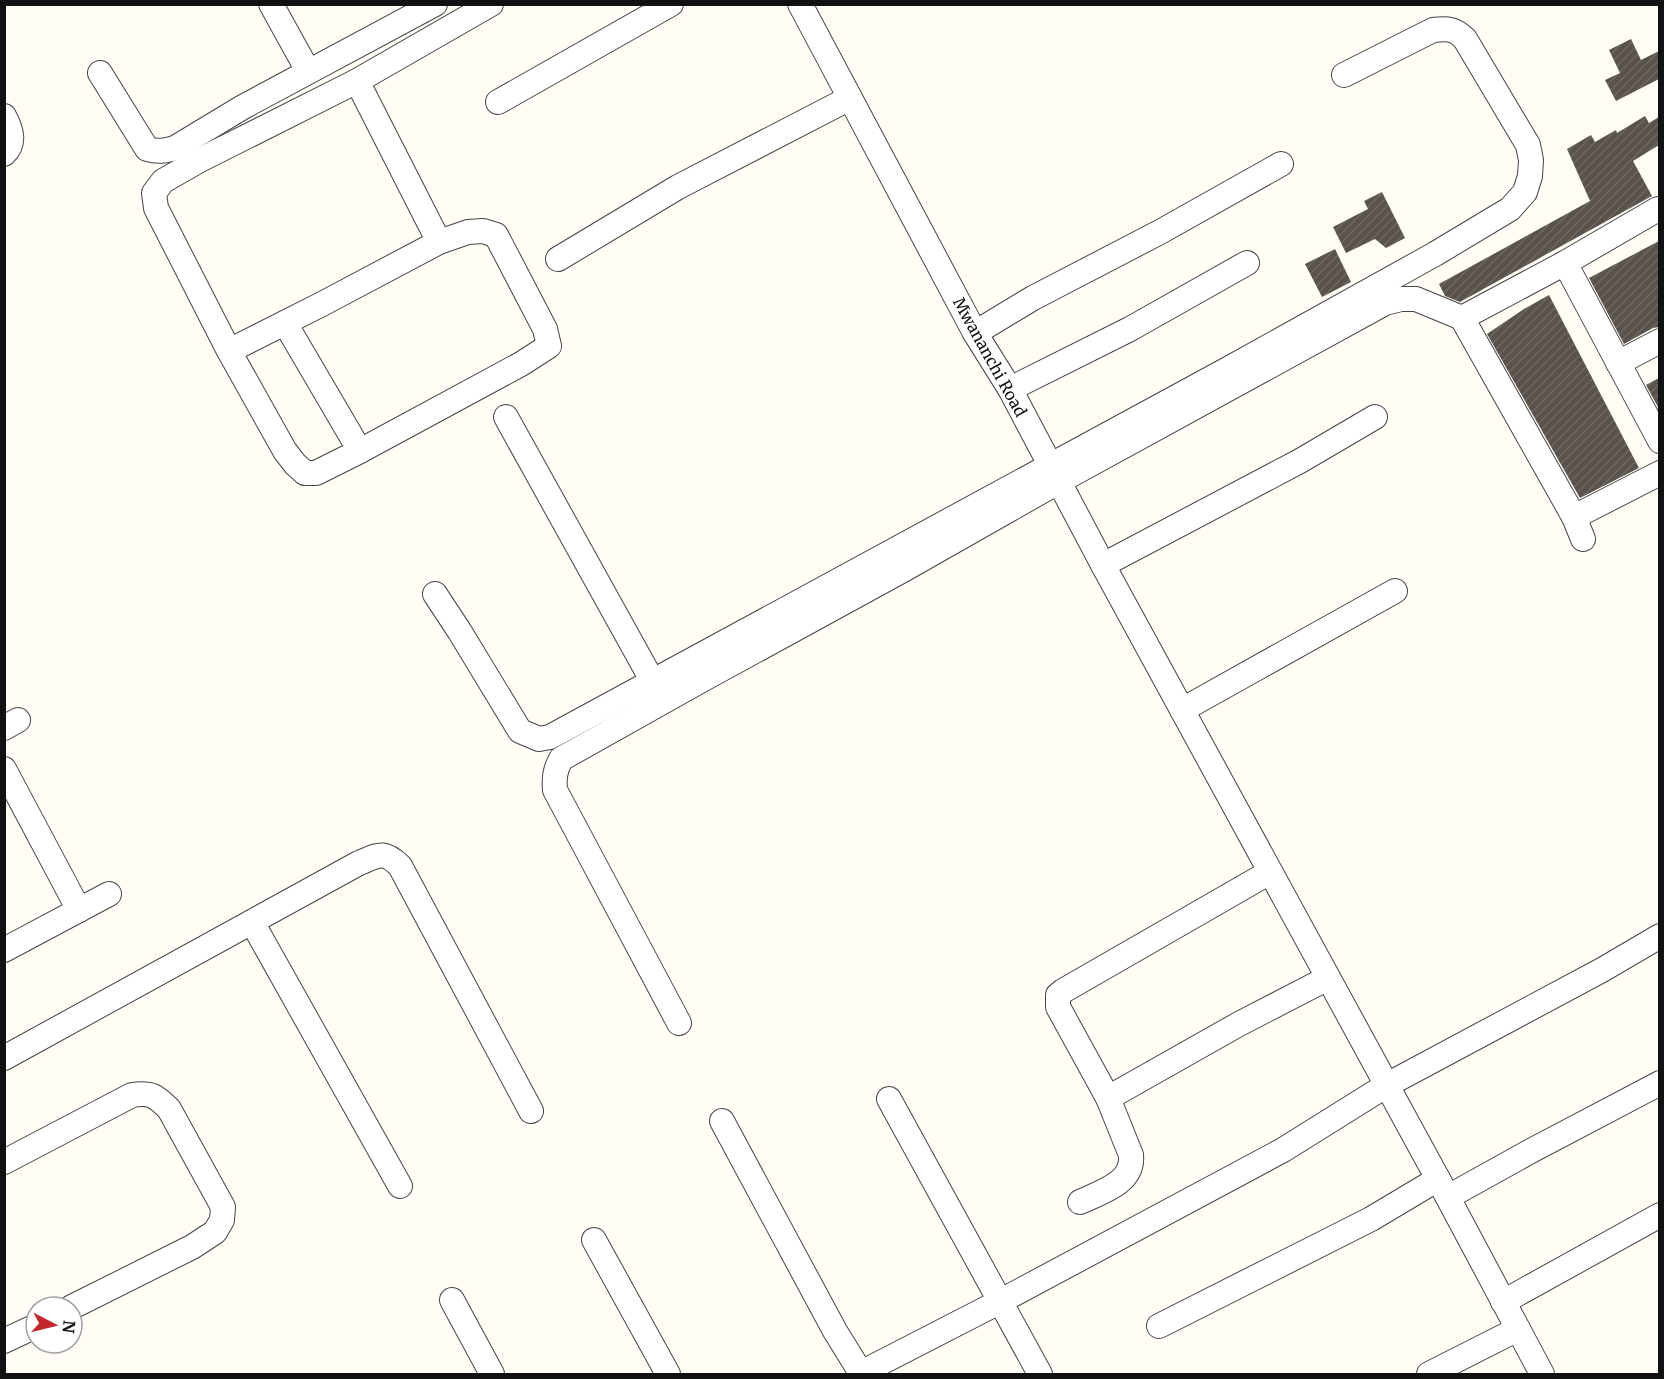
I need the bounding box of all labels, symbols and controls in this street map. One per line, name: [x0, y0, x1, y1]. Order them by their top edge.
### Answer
street label: Mwananchi Road: [949, 294, 1031, 420]
north arrow: [24, 1295, 84, 1355]
text: N: [58, 1319, 80, 1335]

